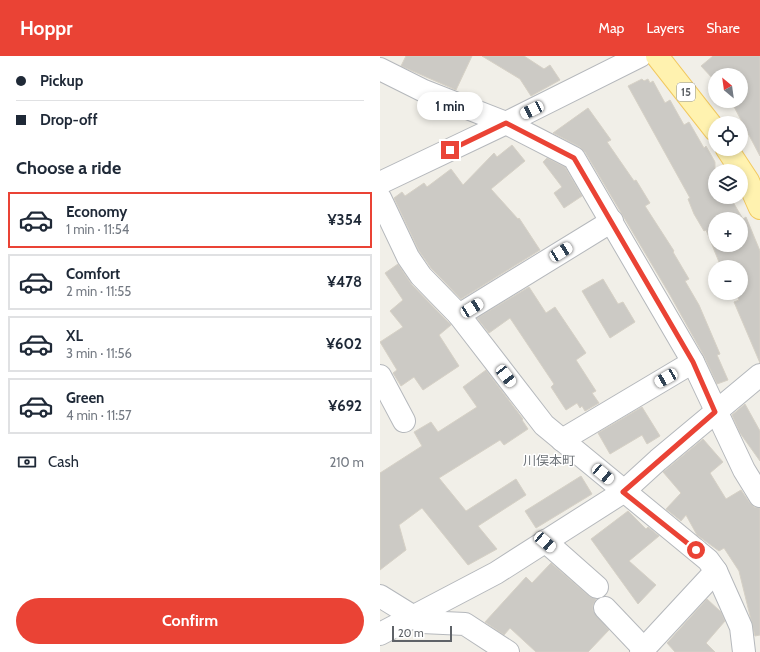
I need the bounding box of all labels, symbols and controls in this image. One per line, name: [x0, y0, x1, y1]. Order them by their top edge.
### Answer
text: Hoppr: [20, 17, 72, 40]
text: Map: [599, 19, 624, 37]
text: Layers: [646, 19, 684, 37]
text: Share: [706, 19, 740, 37]
north arrow: [708, 68, 748, 108]
map controls: [708, 68, 748, 300]
text: Pickup: [40, 72, 83, 90]
road number: 15: [677, 83, 695, 101]
callout: 1 min: [417, 92, 483, 120]
text: 1 min: [435, 98, 465, 114]
car: [519, 99, 545, 121]
text: Drop-off: [40, 111, 98, 129]
button: locate: [708, 116, 748, 156]
route end: [441, 141, 459, 159]
text: Choose a ride: [16, 157, 121, 179]
button: layers: [708, 164, 748, 204]
icon: car: [18, 202, 54, 238]
text: Economy: [66, 203, 127, 221]
text: ¥354: [327, 211, 362, 229]
button: +: [708, 212, 748, 252]
text: 1 min · 11:54: [66, 221, 129, 237]
car: [548, 241, 574, 263]
button: −: [708, 260, 748, 300]
icon: car: [18, 264, 54, 300]
text: Comfort: [66, 265, 120, 283]
text: ¥478: [327, 273, 362, 291]
text: 2 min · 11:55: [66, 283, 131, 299]
car: [459, 297, 485, 319]
icon: car: [18, 326, 54, 362]
text: XL: [66, 327, 83, 345]
text: ¥602: [326, 335, 362, 353]
text: 3 min · 11:56: [66, 345, 132, 361]
car: [494, 363, 518, 389]
car: [653, 367, 679, 389]
icon: car: [18, 388, 54, 424]
text: Green: [66, 389, 104, 407]
text: ¥692: [328, 397, 362, 415]
text: 4 min · 11:57: [66, 407, 132, 423]
icon: cash: [16, 451, 38, 473]
district label: 川俣本町: [523, 452, 575, 468]
text: Cash: [48, 453, 79, 471]
text: 210 m: [330, 454, 364, 470]
car: [590, 462, 616, 486]
car: [532, 530, 558, 554]
route start: [687, 541, 705, 559]
button: Confirm: [16, 598, 364, 644]
scale bar: [392, 624, 452, 643]
text: 20 m: [398, 626, 424, 640]

